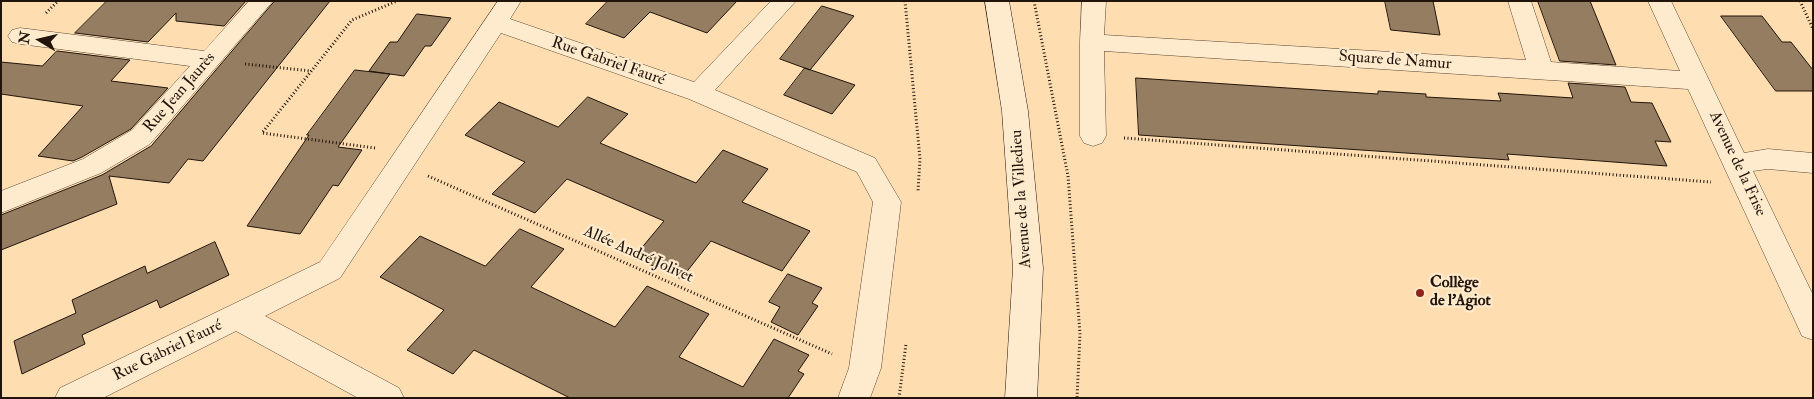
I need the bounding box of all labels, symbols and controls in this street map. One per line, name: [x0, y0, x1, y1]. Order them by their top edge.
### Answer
north arrow: [15, 15, 65, 65]
text: N: [15, 30, 34, 45]
street label: Rue Gabriel Fauré: [549, 34, 667, 90]
street label: Square de Namur: [1338, 47, 1452, 75]
street label: Rue Jean Jaurès: [140, 49, 220, 137]
street label: Avenue de la Frise: [1704, 108, 1770, 220]
street label: Avenue de la Villedieu: [1008, 129, 1036, 269]
street label: Allée André Jolivet: [580, 222, 696, 288]
place label: Collège de l'Agiot: [1430, 274, 1491, 312]
marker: Collège de l'Agiot: [1414, 287, 1426, 299]
street label: Rue Gabriel Fauré: [110, 316, 226, 386]

